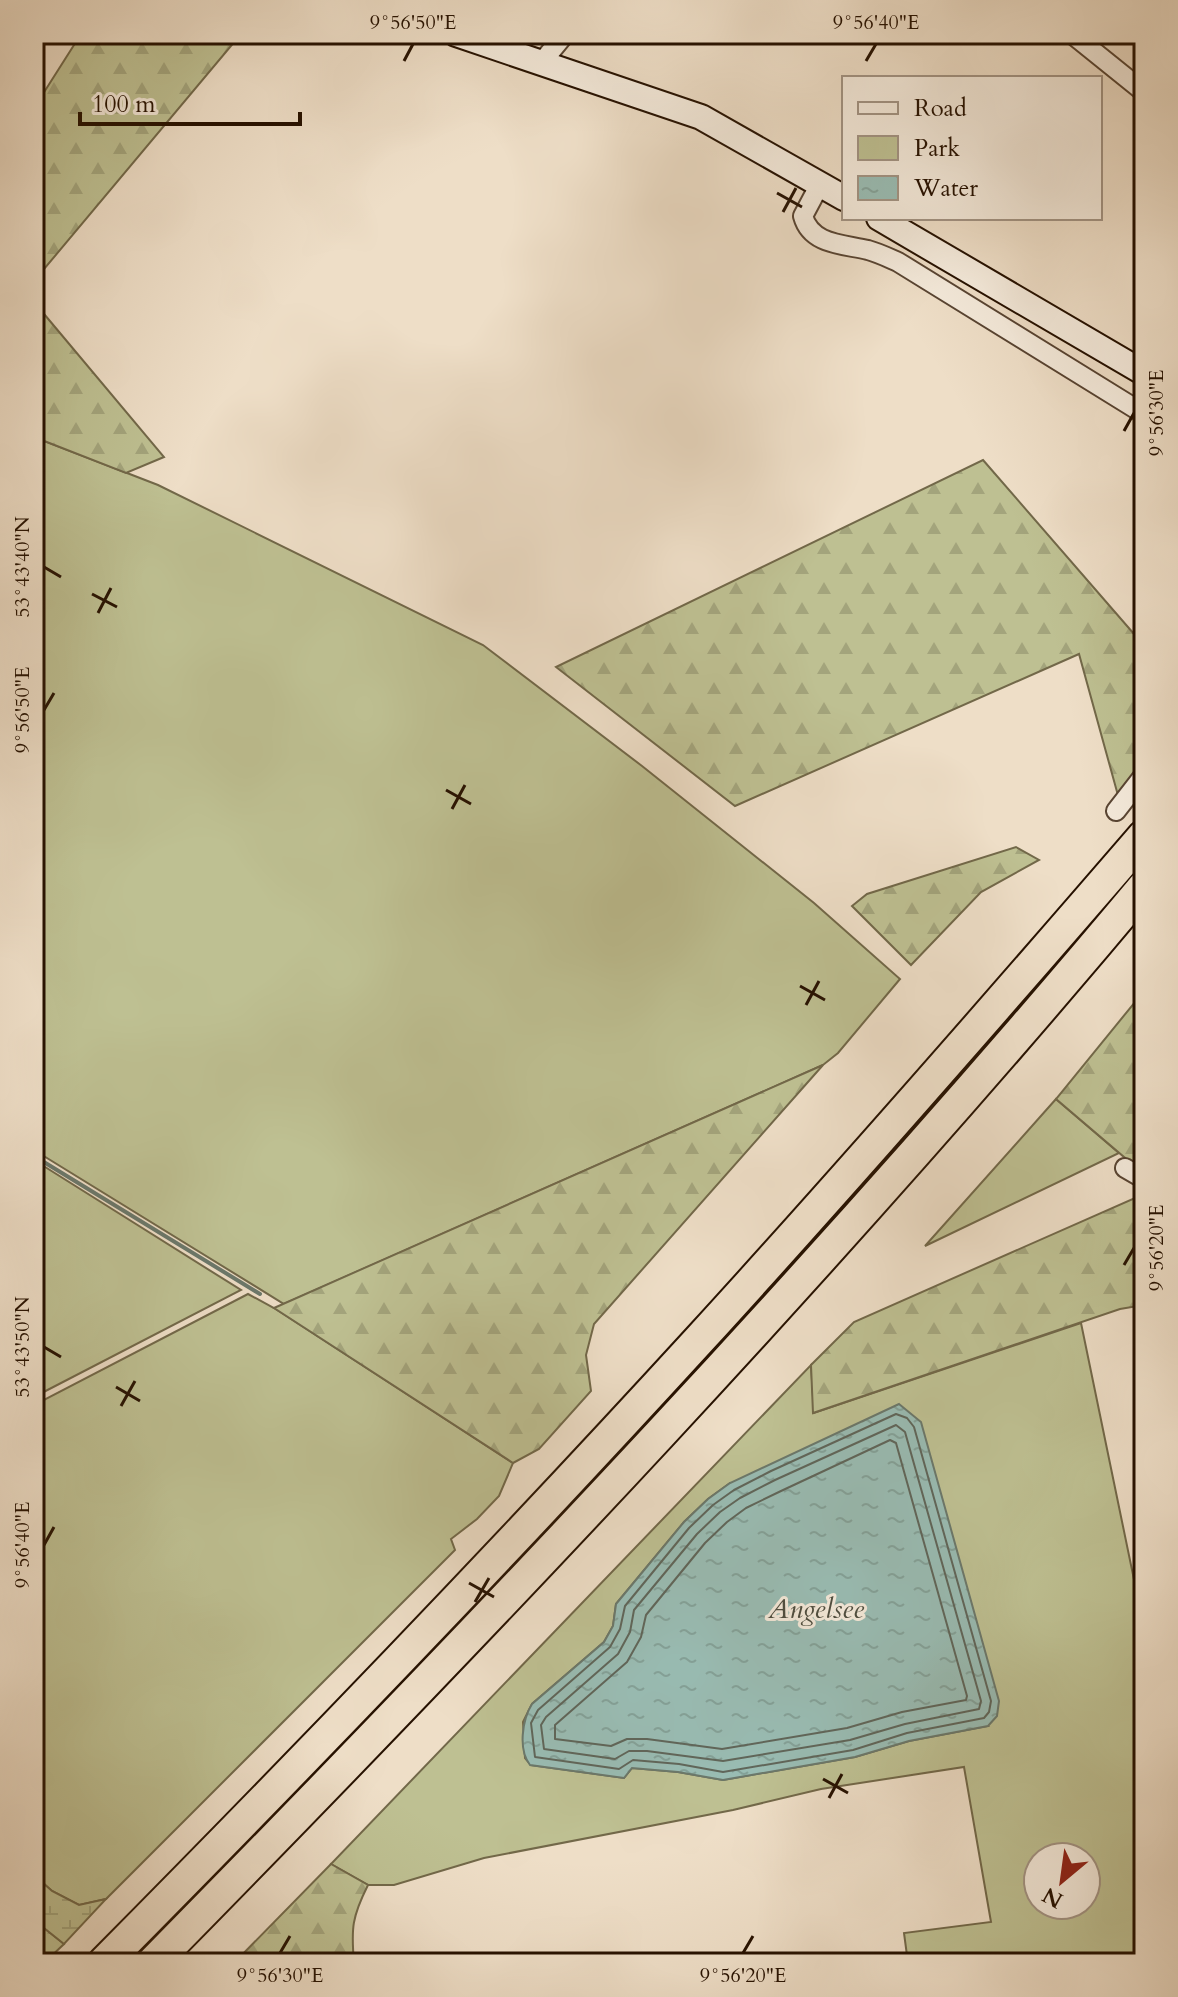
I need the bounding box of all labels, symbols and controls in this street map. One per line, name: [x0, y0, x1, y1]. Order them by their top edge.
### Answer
text: 9°56'50"E: [370, 9, 456, 36]
text: 9°56'40"E: [833, 9, 919, 36]
scale bar: [80, 76, 300, 126]
legend: [842, 76, 1102, 220]
text: 100 m: [92, 88, 156, 121]
text: Road: [914, 92, 967, 125]
text: Park: [914, 132, 960, 165]
text: Water: [913, 172, 978, 205]
text: 9°56'30"E: [1143, 370, 1170, 456]
text: 53°43'40"N: [9, 516, 36, 618]
text: 9°56'50"E: [9, 667, 36, 753]
text: 9°56'20"E: [1143, 1205, 1170, 1291]
text: 53°43'50"N: [9, 1296, 36, 1398]
text: 9°56'40"E: [9, 1502, 36, 1588]
water label: Angelsee: [767, 1590, 864, 1628]
north arrow: [1022, 1841, 1102, 1921]
text: N: [1037, 1880, 1068, 1915]
text: 9°56'30"E: [237, 1962, 323, 1989]
text: 9°56'20"E: [700, 1962, 786, 1989]

